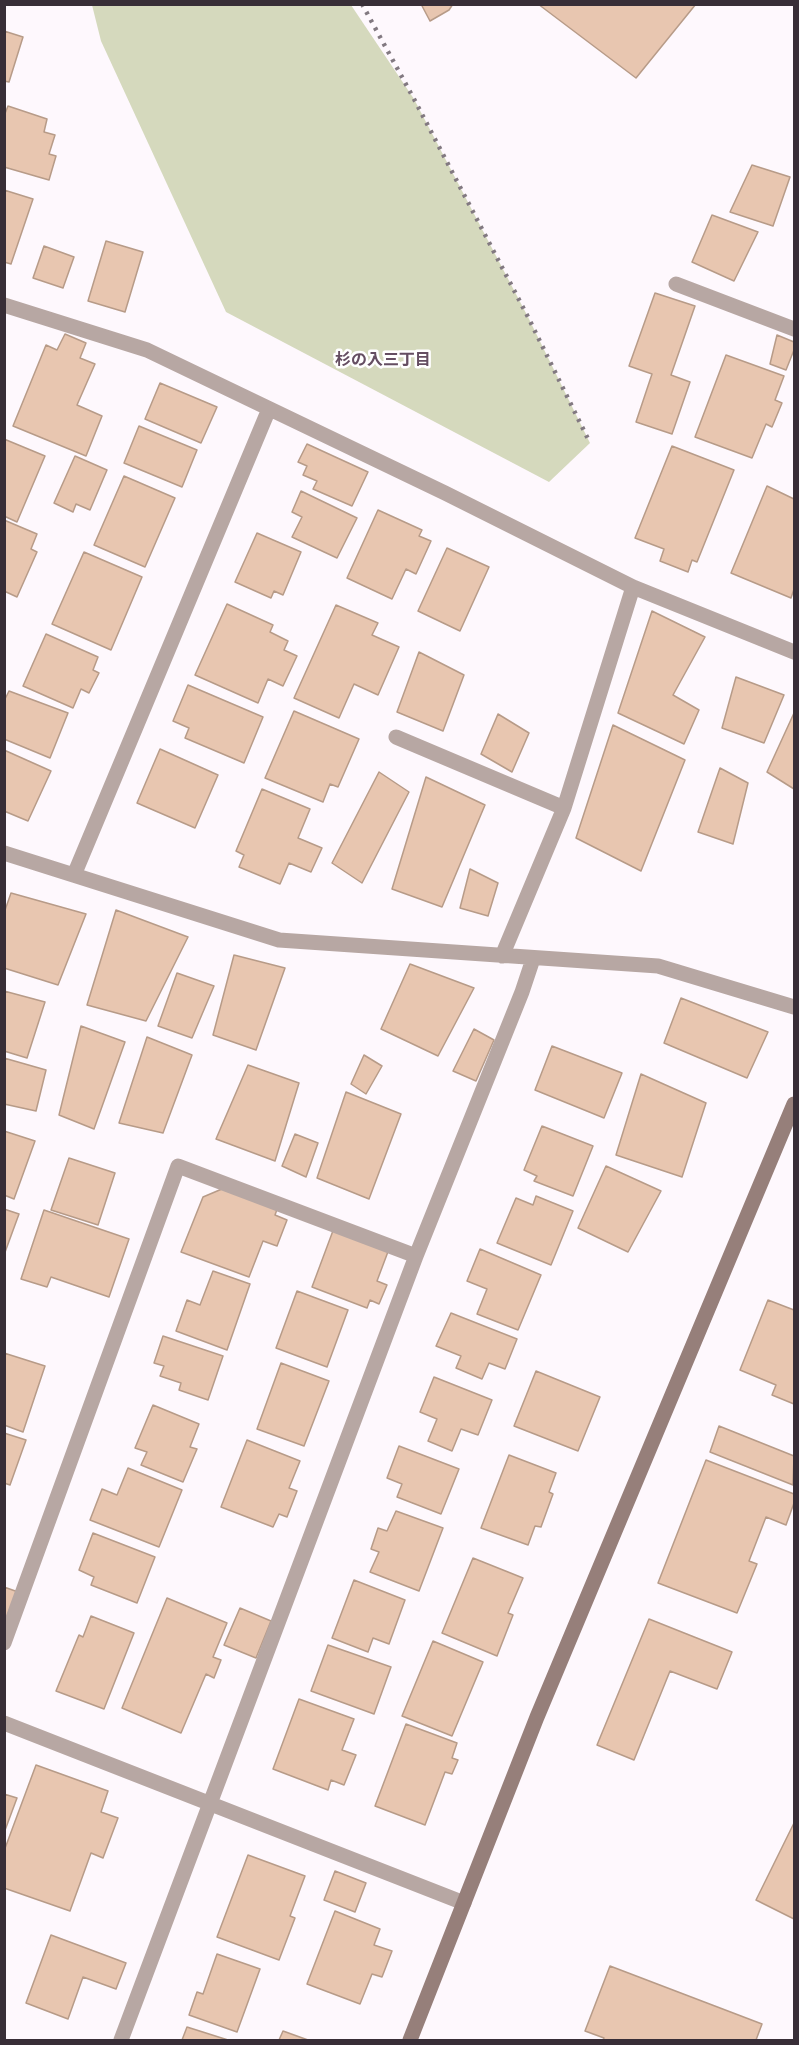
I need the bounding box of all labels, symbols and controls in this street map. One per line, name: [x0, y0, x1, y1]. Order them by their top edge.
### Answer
district label: 杉の入三丁目: [335, 350, 431, 370]

